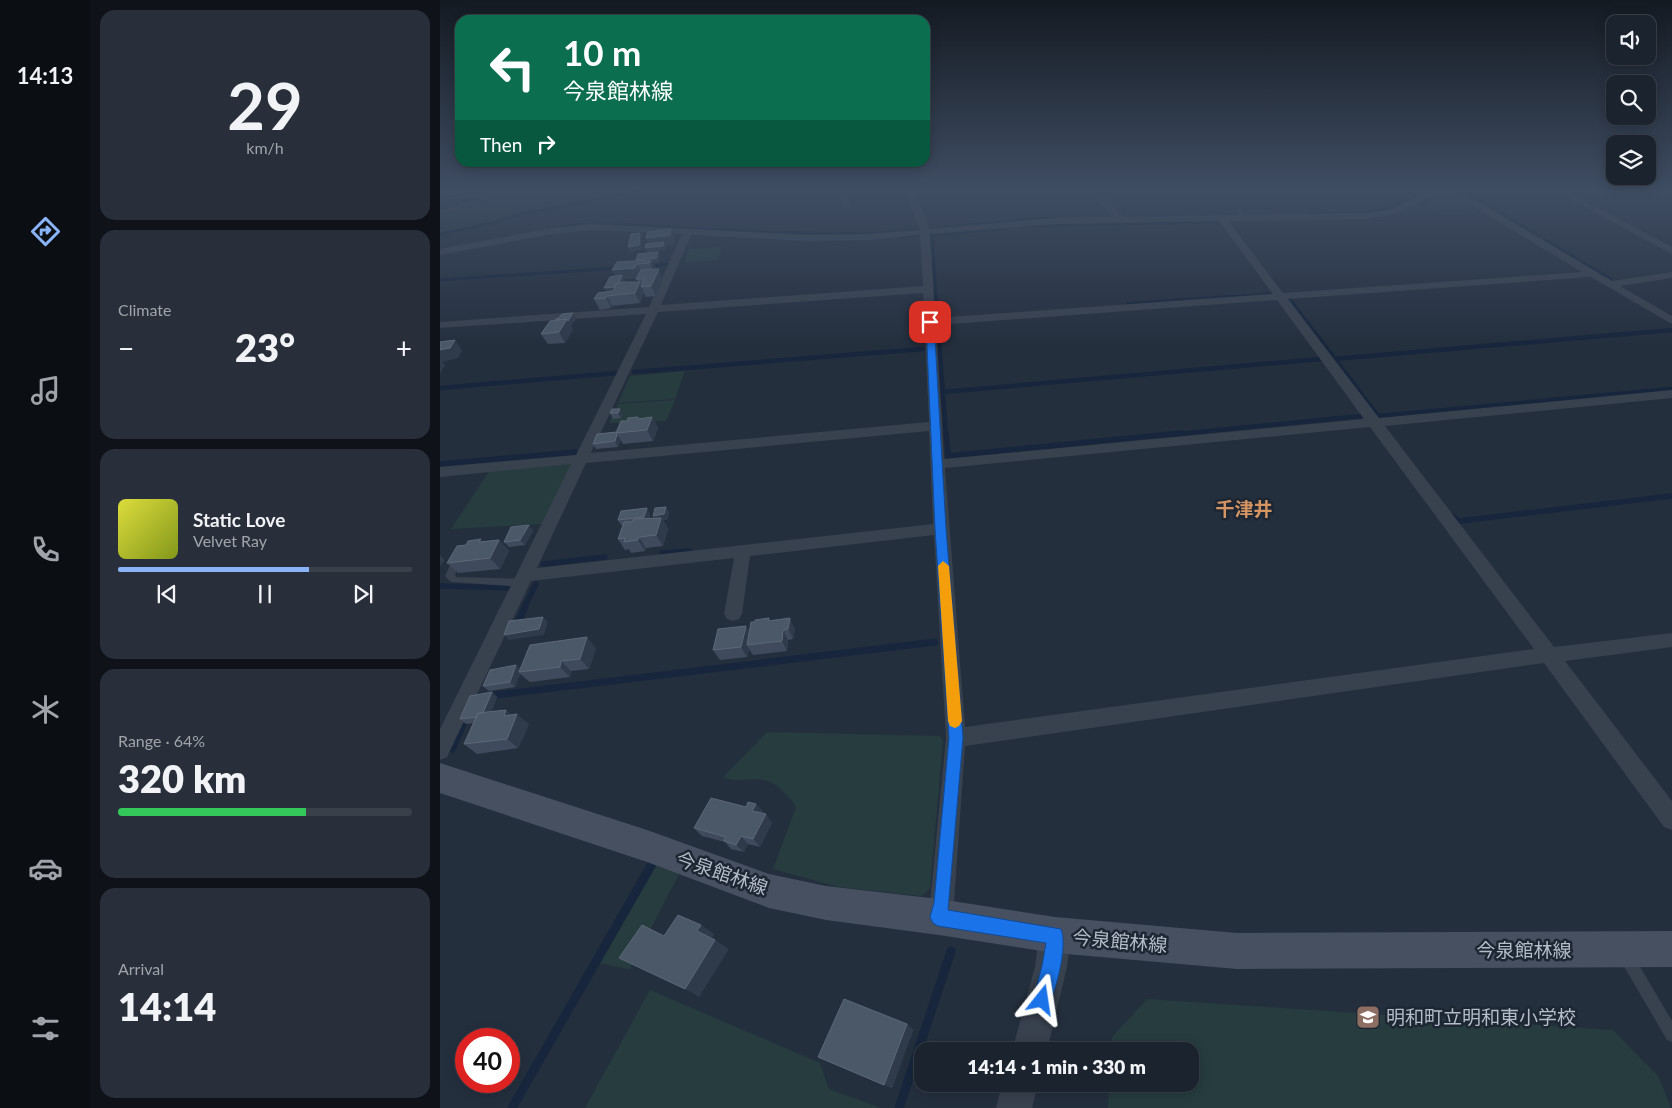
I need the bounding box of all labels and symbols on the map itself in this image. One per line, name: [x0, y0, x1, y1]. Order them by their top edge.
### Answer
pin: [909, 301, 951, 343]
district label: 千津井: [1215, 497, 1273, 520]
street label: 今泉館林線: [673, 846, 771, 899]
street label: 今泉館林線: [1072, 925, 1168, 956]
street label: 今泉館林線: [1476, 938, 1572, 961]
position arrow: [1015, 973, 1067, 1025]
school or university icon: 明和町立明和東小学校: [1355, 1004, 1381, 1030]
place label: 明和町立明和東小学校: [1386, 1005, 1576, 1028]
speed limit sign: 40: [455, 1028, 520, 1093]

